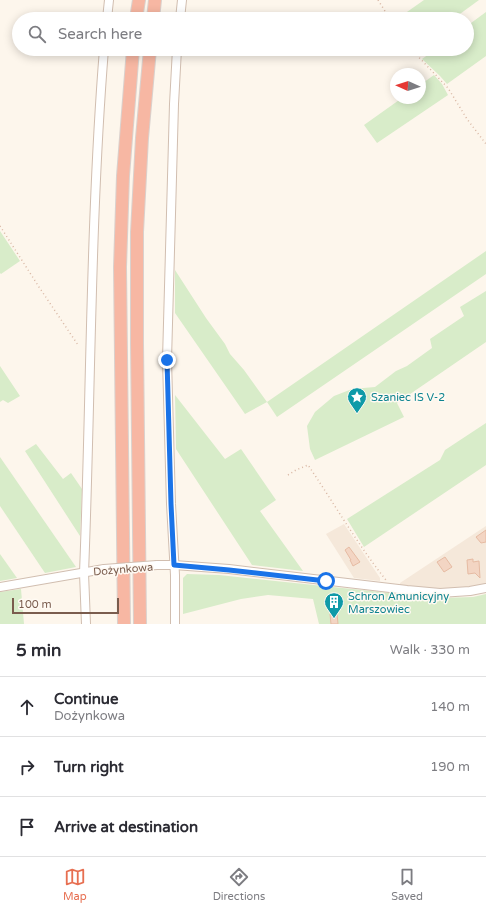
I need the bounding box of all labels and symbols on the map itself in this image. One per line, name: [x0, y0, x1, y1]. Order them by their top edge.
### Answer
north arrow: [390, 68, 426, 104]
route end: [158, 351, 176, 369]
place icon: Szaniec IS V-2: [346, 386, 368, 414]
place label: Szaniec IS V-2: [371, 391, 445, 404]
street label: Dożynkowa: [93, 560, 154, 579]
route start: [317, 572, 335, 590]
place label: Schron Amunicyjny Marszowiec: [348, 590, 449, 616]
building icon: Schron Amunicyjny Marszowiec: [323, 591, 345, 619]
scale bar: [12, 596, 119, 615]

